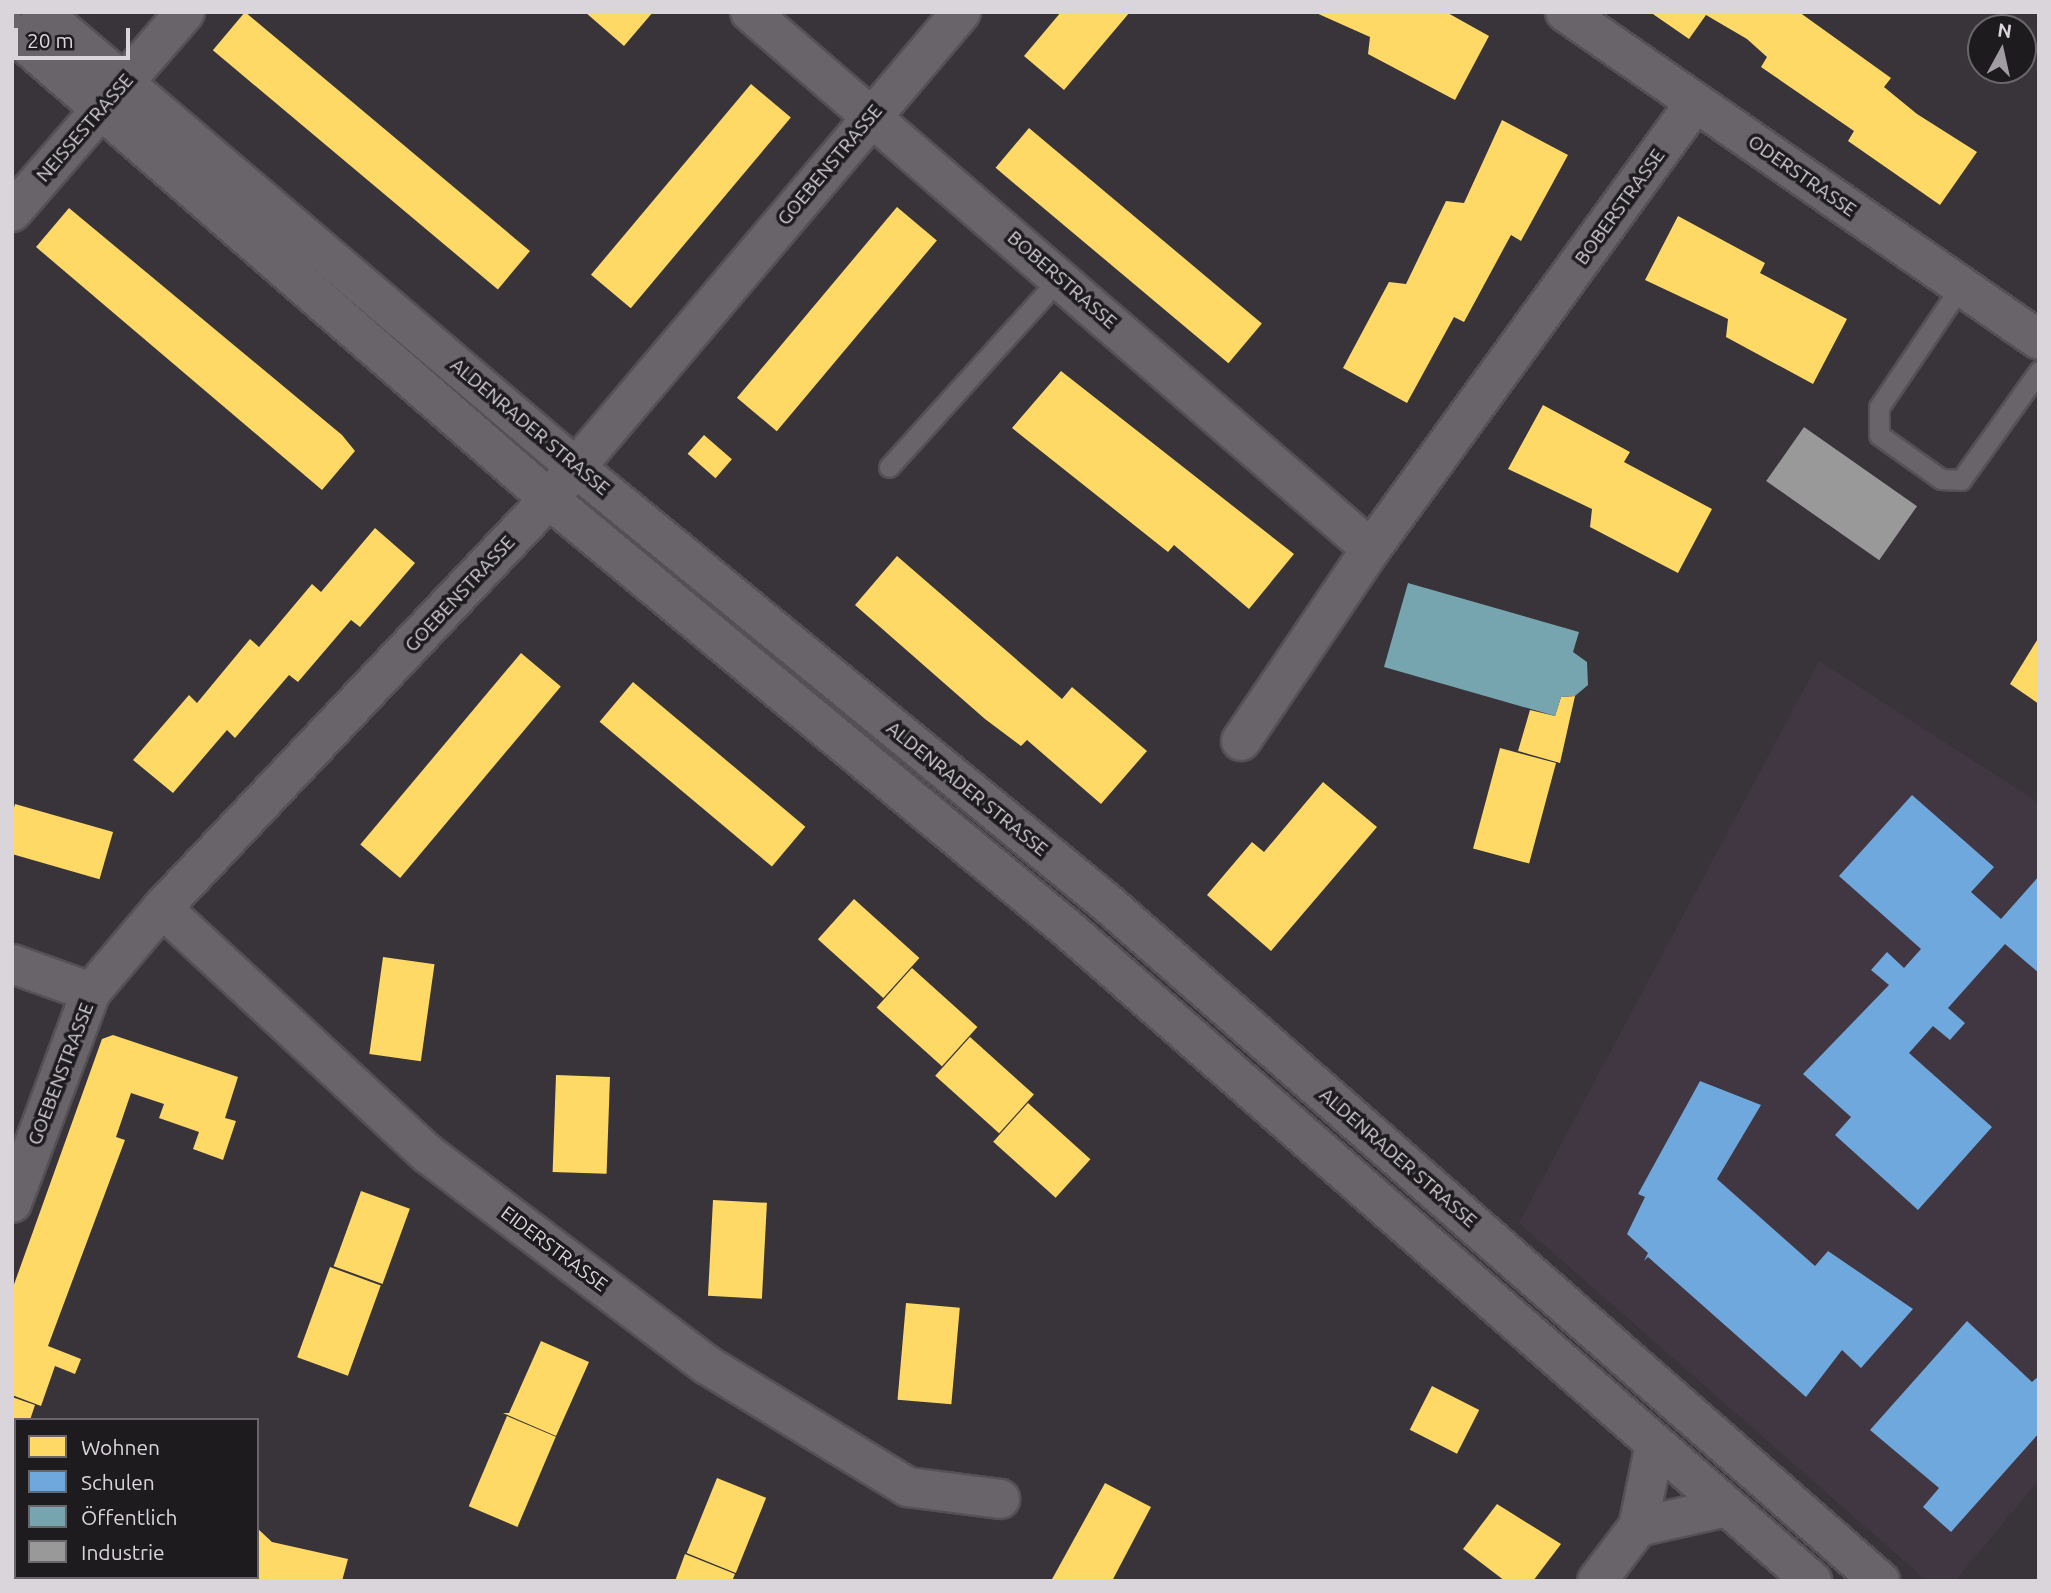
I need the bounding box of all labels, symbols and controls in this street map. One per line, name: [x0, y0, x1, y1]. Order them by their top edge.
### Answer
scale bar: [18, 14, 133, 58]
north arrow: [1967, 14, 2037, 84]
text: N: [1996, 18, 2013, 42]
text: 20 m: [27, 28, 74, 52]
street label: NEISSESTRASSE: [32, 69, 138, 187]
street label: GOEBENSTRASSE: [773, 100, 887, 230]
street label: ODERSTRASSE: [1744, 130, 1860, 222]
street label: BOBERSTRASSE: [1570, 145, 1670, 269]
street label: BOBERSTRASSE: [1003, 226, 1121, 334]
street label: ALDENRADER STRASSE: [446, 354, 614, 500]
street label: GOEBENSTRASSE: [400, 531, 520, 657]
street label: ALDENRADER STRASSE: [882, 717, 1052, 861]
street label: GOEBENSTRASSE: [23, 1000, 99, 1148]
street label: ALDENRADER STRASSE: [1315, 1084, 1481, 1232]
street label: EIDERSTRASSE: [496, 1202, 612, 1296]
legend: [14, 1418, 259, 1579]
text: Wohnen: [81, 1435, 160, 1459]
text: Schulen: [81, 1470, 155, 1494]
text: Öffentlich: [81, 1505, 177, 1529]
text: Industrie: [81, 1540, 165, 1564]

